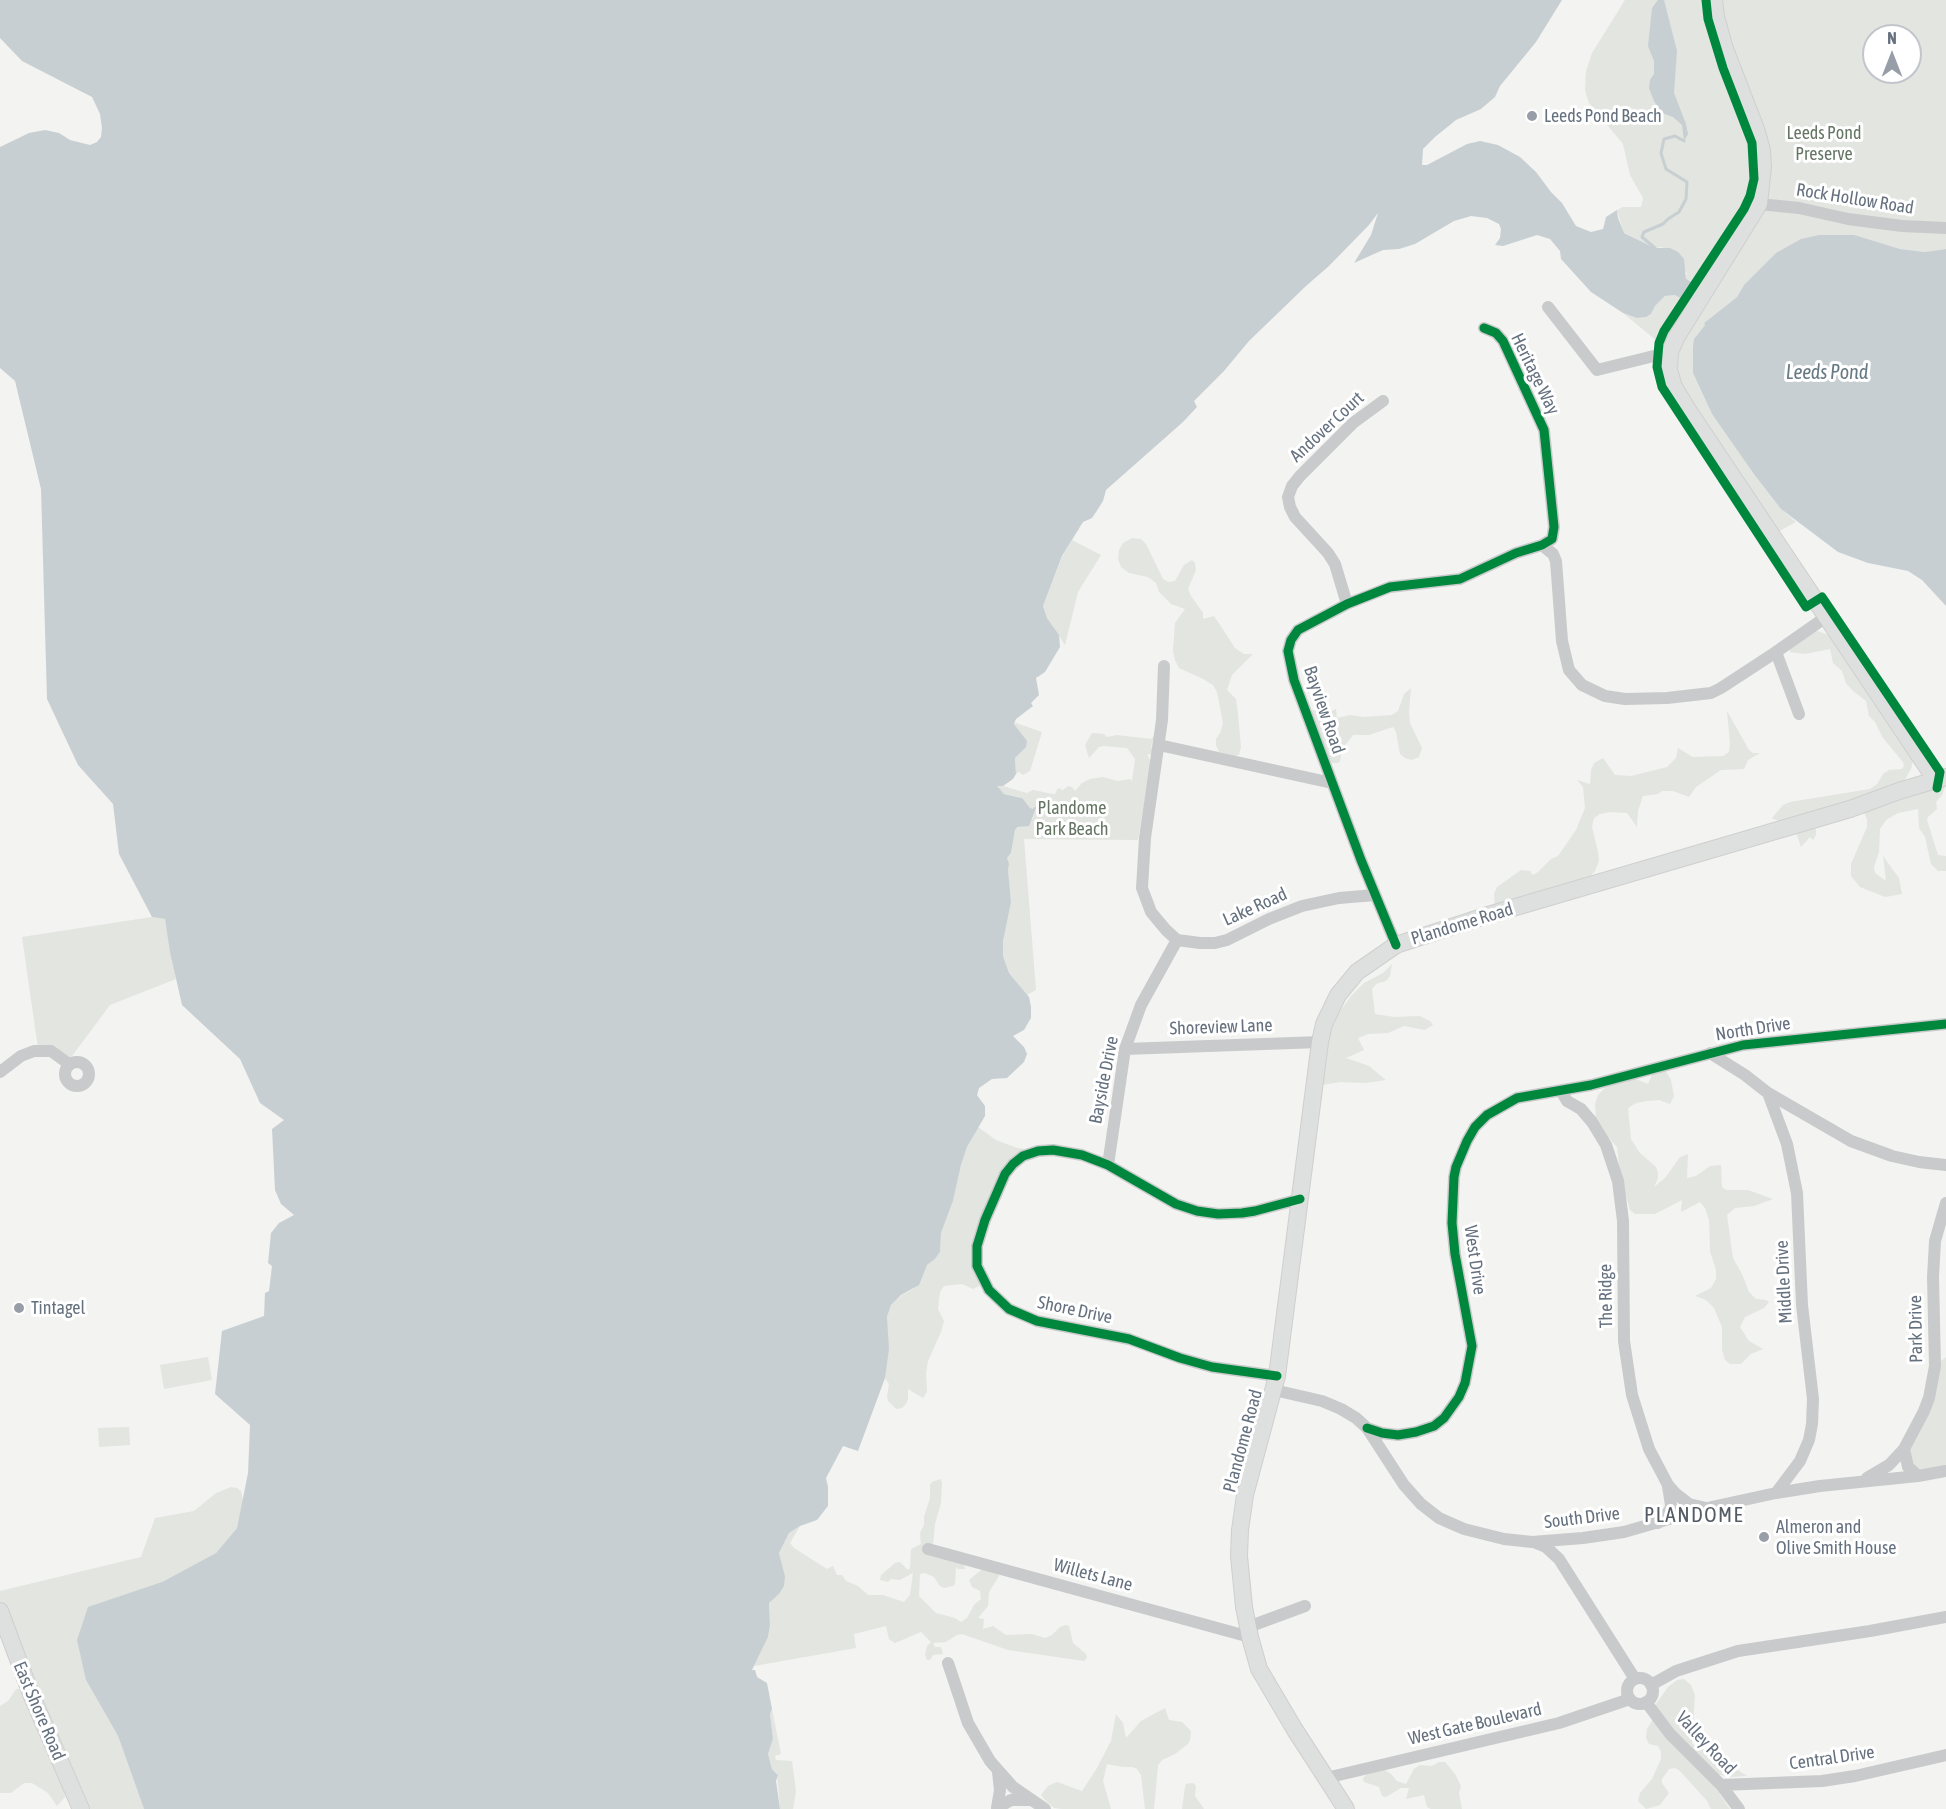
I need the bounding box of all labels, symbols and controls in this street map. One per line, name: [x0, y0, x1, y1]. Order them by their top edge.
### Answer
north arrow: [1862, 24, 1922, 84]
text: N: [1887, 29, 1897, 47]
place label: Leeds Pond Beach: [1544, 105, 1662, 127]
marker: Leeds Pond Beach: [1525, 109, 1539, 123]
park label: Leeds Pond Preserve: [1787, 122, 1861, 164]
street label: Rock Hollow Road: [1795, 179, 1915, 219]
street label: Heritage Way: [1506, 330, 1564, 418]
water label: Leeds Pond: [1786, 361, 1868, 385]
street label: Andover Court: [1286, 387, 1368, 467]
street label: Bayview Road: [1299, 663, 1349, 757]
park label: Plandome Park Beach: [1036, 797, 1108, 840]
street label: Lake Road: [1220, 883, 1290, 931]
street label: Plandome Road: [1408, 898, 1516, 950]
street label: North Drive: [1714, 1012, 1792, 1046]
street label: Shoreview Lane: [1169, 1014, 1273, 1040]
street label: Bayside Drive: [1085, 1034, 1123, 1126]
street label: West Drive: [1459, 1224, 1491, 1296]
street label: Middle Drive: [1771, 1240, 1797, 1324]
street label: The Ridge: [1595, 1264, 1617, 1328]
street label: Shore Drive: [1036, 1292, 1114, 1328]
street label: Park Drive: [1905, 1295, 1927, 1363]
place label: Tintagel: [31, 1297, 85, 1319]
marker: Tintagel: [12, 1301, 26, 1315]
street label: Plandome Road: [1219, 1387, 1267, 1495]
district label: PLANDOME: [1644, 1502, 1744, 1528]
street label: South Drive: [1543, 1503, 1621, 1533]
place label: Almeron and Olive Smith House: [1776, 1516, 1896, 1558]
marker: Almeron and Olive Smith House: [1757, 1530, 1771, 1544]
street label: Willets Lane: [1051, 1554, 1135, 1596]
street label: East Shore Road: [9, 1658, 69, 1764]
street label: West Gate Boulevard: [1406, 1698, 1544, 1750]
street label: Valley Road: [1671, 1707, 1741, 1779]
street label: Central Drive: [1788, 1741, 1876, 1775]

